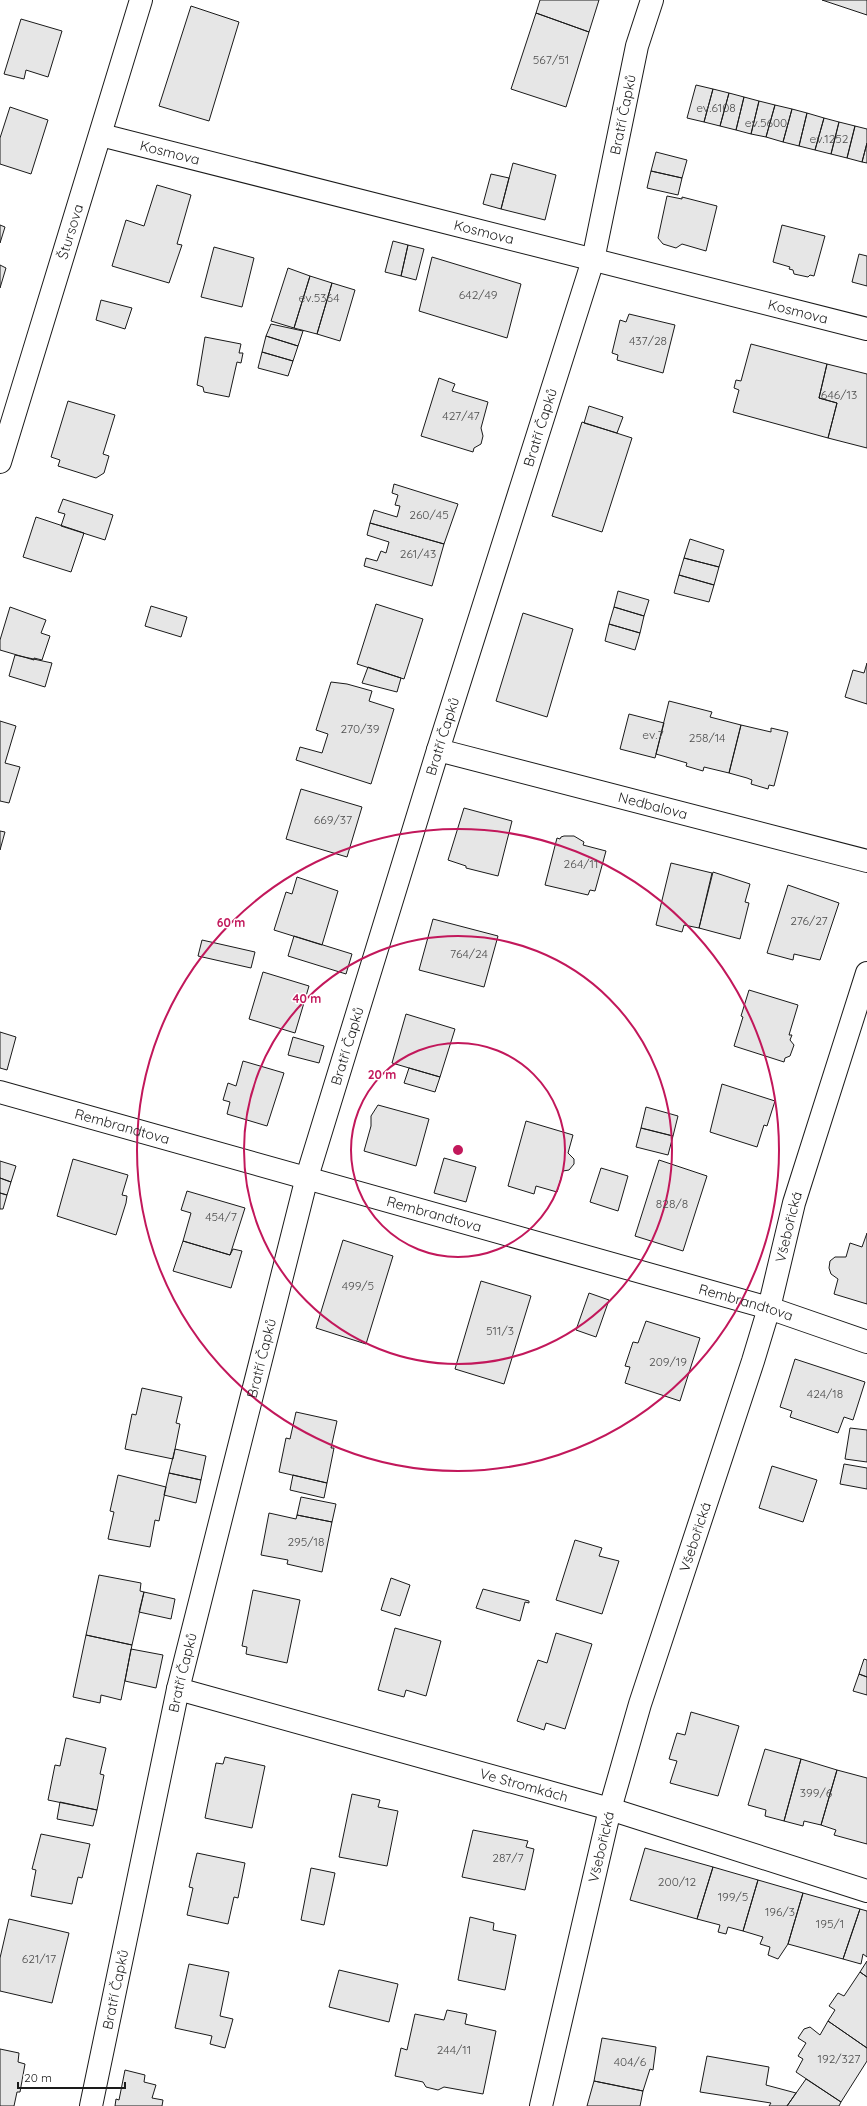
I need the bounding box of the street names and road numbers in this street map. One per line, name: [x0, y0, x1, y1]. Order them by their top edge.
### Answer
street label: Bratří Čapků: [606, 73, 640, 156]
street label: Kosmova: [138, 136, 202, 169]
street label: Štursova: [53, 202, 87, 261]
street label: Kosmova: [452, 216, 516, 248]
street label: Kosmova: [766, 295, 830, 328]
street label: Bratří Čapků: [519, 386, 561, 469]
street label: Bratří Čapků: [422, 695, 463, 778]
street label: Nedbalova: [616, 788, 690, 823]
street label: Bratří Čapků: [327, 1004, 368, 1088]
street label: Rembrandtova: [73, 1104, 172, 1148]
street label: Všebořická: [771, 1189, 806, 1264]
street label: Rembrandtova: [385, 1192, 484, 1236]
street label: Rembrandtova: [697, 1280, 796, 1325]
street label: Bratří Čapků: [243, 1317, 280, 1400]
street label: Všebořická: [675, 1500, 715, 1574]
street label: Bratří Čapků: [164, 1631, 201, 1714]
street label: Ve Stromkách: [478, 1764, 570, 1806]
street label: Všebořická: [584, 1810, 618, 1884]
street label: Bratří Čapků: [98, 1948, 132, 2031]

